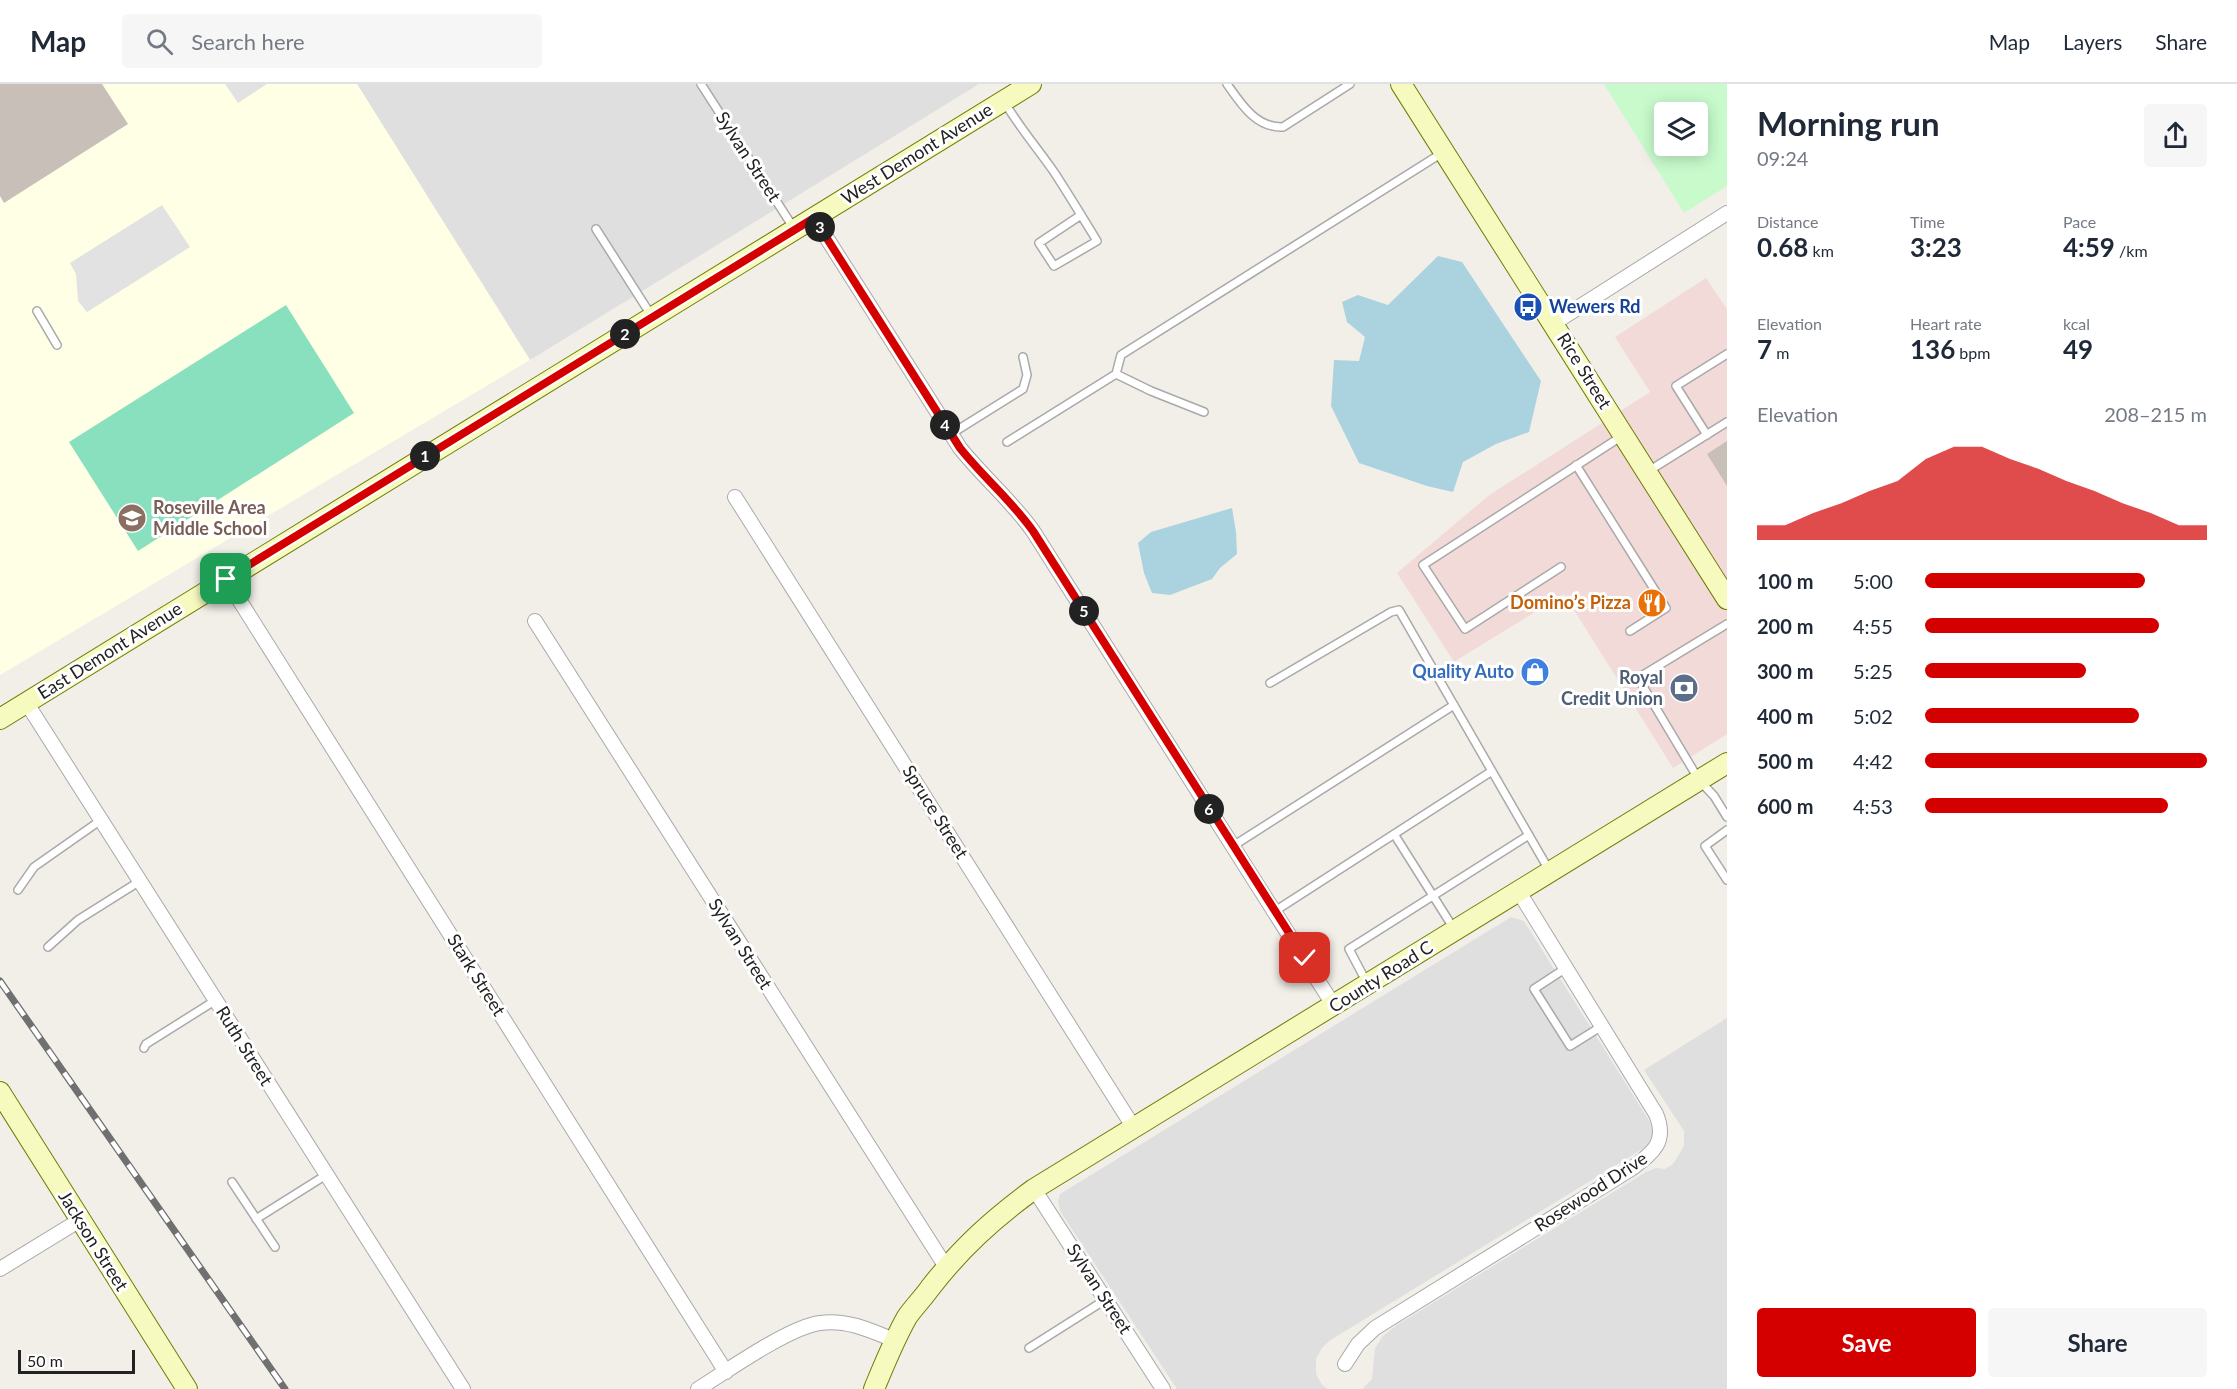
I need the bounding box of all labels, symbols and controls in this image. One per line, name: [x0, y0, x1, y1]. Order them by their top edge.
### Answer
search box: [122, 14, 542, 68]
text: Map: [30, 24, 86, 58]
icon: search: [143, 25, 176, 58]
text: Search here: [191, 28, 305, 55]
text: Map: [1989, 29, 2030, 54]
text: Layers: [2063, 29, 2122, 54]
text: Share: [2155, 29, 2207, 54]
street label: West Demont Avenue: [837, 98, 996, 209]
map controls: [1654, 102, 1708, 156]
button: layers: [1654, 102, 1708, 156]
text: Morning run: [1757, 103, 1940, 143]
button: share: [2144, 104, 2207, 167]
street label: Sylvan Street: [712, 107, 786, 206]
text: 09:24: [1757, 146, 1808, 170]
pin: 3: [805, 212, 835, 242]
text: Distance: [1757, 212, 1818, 231]
text: Time: [1910, 212, 1945, 231]
text: Pace: [2063, 212, 2096, 231]
text: 3: [815, 217, 825, 236]
text: 0.68: [1757, 231, 1808, 263]
text: 3:23: [1910, 231, 1962, 263]
text: 4:59: [2063, 231, 2115, 263]
text: km: [1808, 241, 1834, 260]
text: /km: [2115, 241, 2148, 260]
bus stop icon: Wewers Rd: [1512, 291, 1544, 323]
place label: Wewers Rd: [1549, 295, 1641, 317]
text: Elevation: [1757, 314, 1822, 333]
text: Heart rate: [1910, 314, 1982, 333]
text: kcal: [2063, 314, 2090, 333]
pin: 2: [610, 319, 640, 349]
text: 2: [620, 324, 630, 343]
street label: Rice Street: [1553, 328, 1617, 413]
text: 7: [1757, 333, 1772, 365]
text: 136: [1910, 333, 1955, 365]
text: 49: [2063, 333, 2093, 365]
text: m: [1772, 343, 1789, 362]
text: bpm: [1955, 343, 1990, 362]
text: Elevation: [1757, 402, 1838, 426]
text: 208–215 m: [2104, 402, 2207, 426]
pin: 4: [930, 410, 960, 440]
text: 4: [940, 415, 950, 434]
pin: 1: [410, 441, 440, 471]
text: 1: [420, 446, 430, 465]
place label: Roseville Area Middle School: [153, 496, 267, 539]
school or university icon: Roseville Area Middle School: [116, 502, 148, 534]
pin: [200, 553, 251, 604]
icon: arrive: [209, 562, 242, 595]
text: 100 m: [1757, 569, 1813, 593]
text: 5:00: [1853, 569, 1893, 593]
restaurant icon: Domino’s Pizza: [1636, 587, 1668, 619]
place label: Domino’s Pizza: [1510, 591, 1631, 613]
pin: 5: [1069, 596, 1099, 626]
street label: East Demont Avenue: [33, 597, 186, 704]
text: 5: [1079, 601, 1089, 620]
text: 200 m: [1757, 614, 1813, 638]
text: 4:55: [1853, 614, 1893, 638]
shop icon: Quality Auto: [1519, 656, 1551, 688]
text: 300 m: [1757, 659, 1813, 683]
text: 5:25: [1853, 659, 1893, 683]
place label: Quality Auto: [1412, 660, 1514, 682]
place label: Royal Credit Union: [1561, 666, 1663, 709]
bank icon: Royal Credit Union: [1668, 672, 1700, 704]
text: 400 m: [1757, 704, 1813, 728]
text: 5:02: [1853, 704, 1893, 728]
text: 500 m: [1757, 749, 1813, 773]
text: 4:42: [1853, 749, 1893, 773]
street label: Spruce Street: [898, 761, 974, 863]
pin: 6: [1194, 794, 1224, 824]
text: 600 m: [1757, 794, 1813, 818]
text: 4:53: [1853, 794, 1893, 818]
text: 6: [1204, 799, 1214, 818]
street label: Sylvan Street: [704, 894, 778, 993]
street label: Stark Street: [443, 929, 511, 1020]
pin: [1279, 932, 1330, 983]
street label: County Road C: [1324, 935, 1437, 1017]
icon: check: [1288, 941, 1321, 974]
street label: Ruth Street: [212, 1002, 278, 1090]
street label: Rosewood Drive: [1530, 1146, 1651, 1236]
street label: Jackson Street: [54, 1186, 134, 1295]
street label: Sylvan Street: [1063, 1239, 1137, 1338]
button: Save: [1757, 1308, 1976, 1377]
button: Share: [1988, 1308, 2207, 1377]
scale bar: [18, 1347, 135, 1374]
text: 50 m: [27, 1351, 63, 1370]

